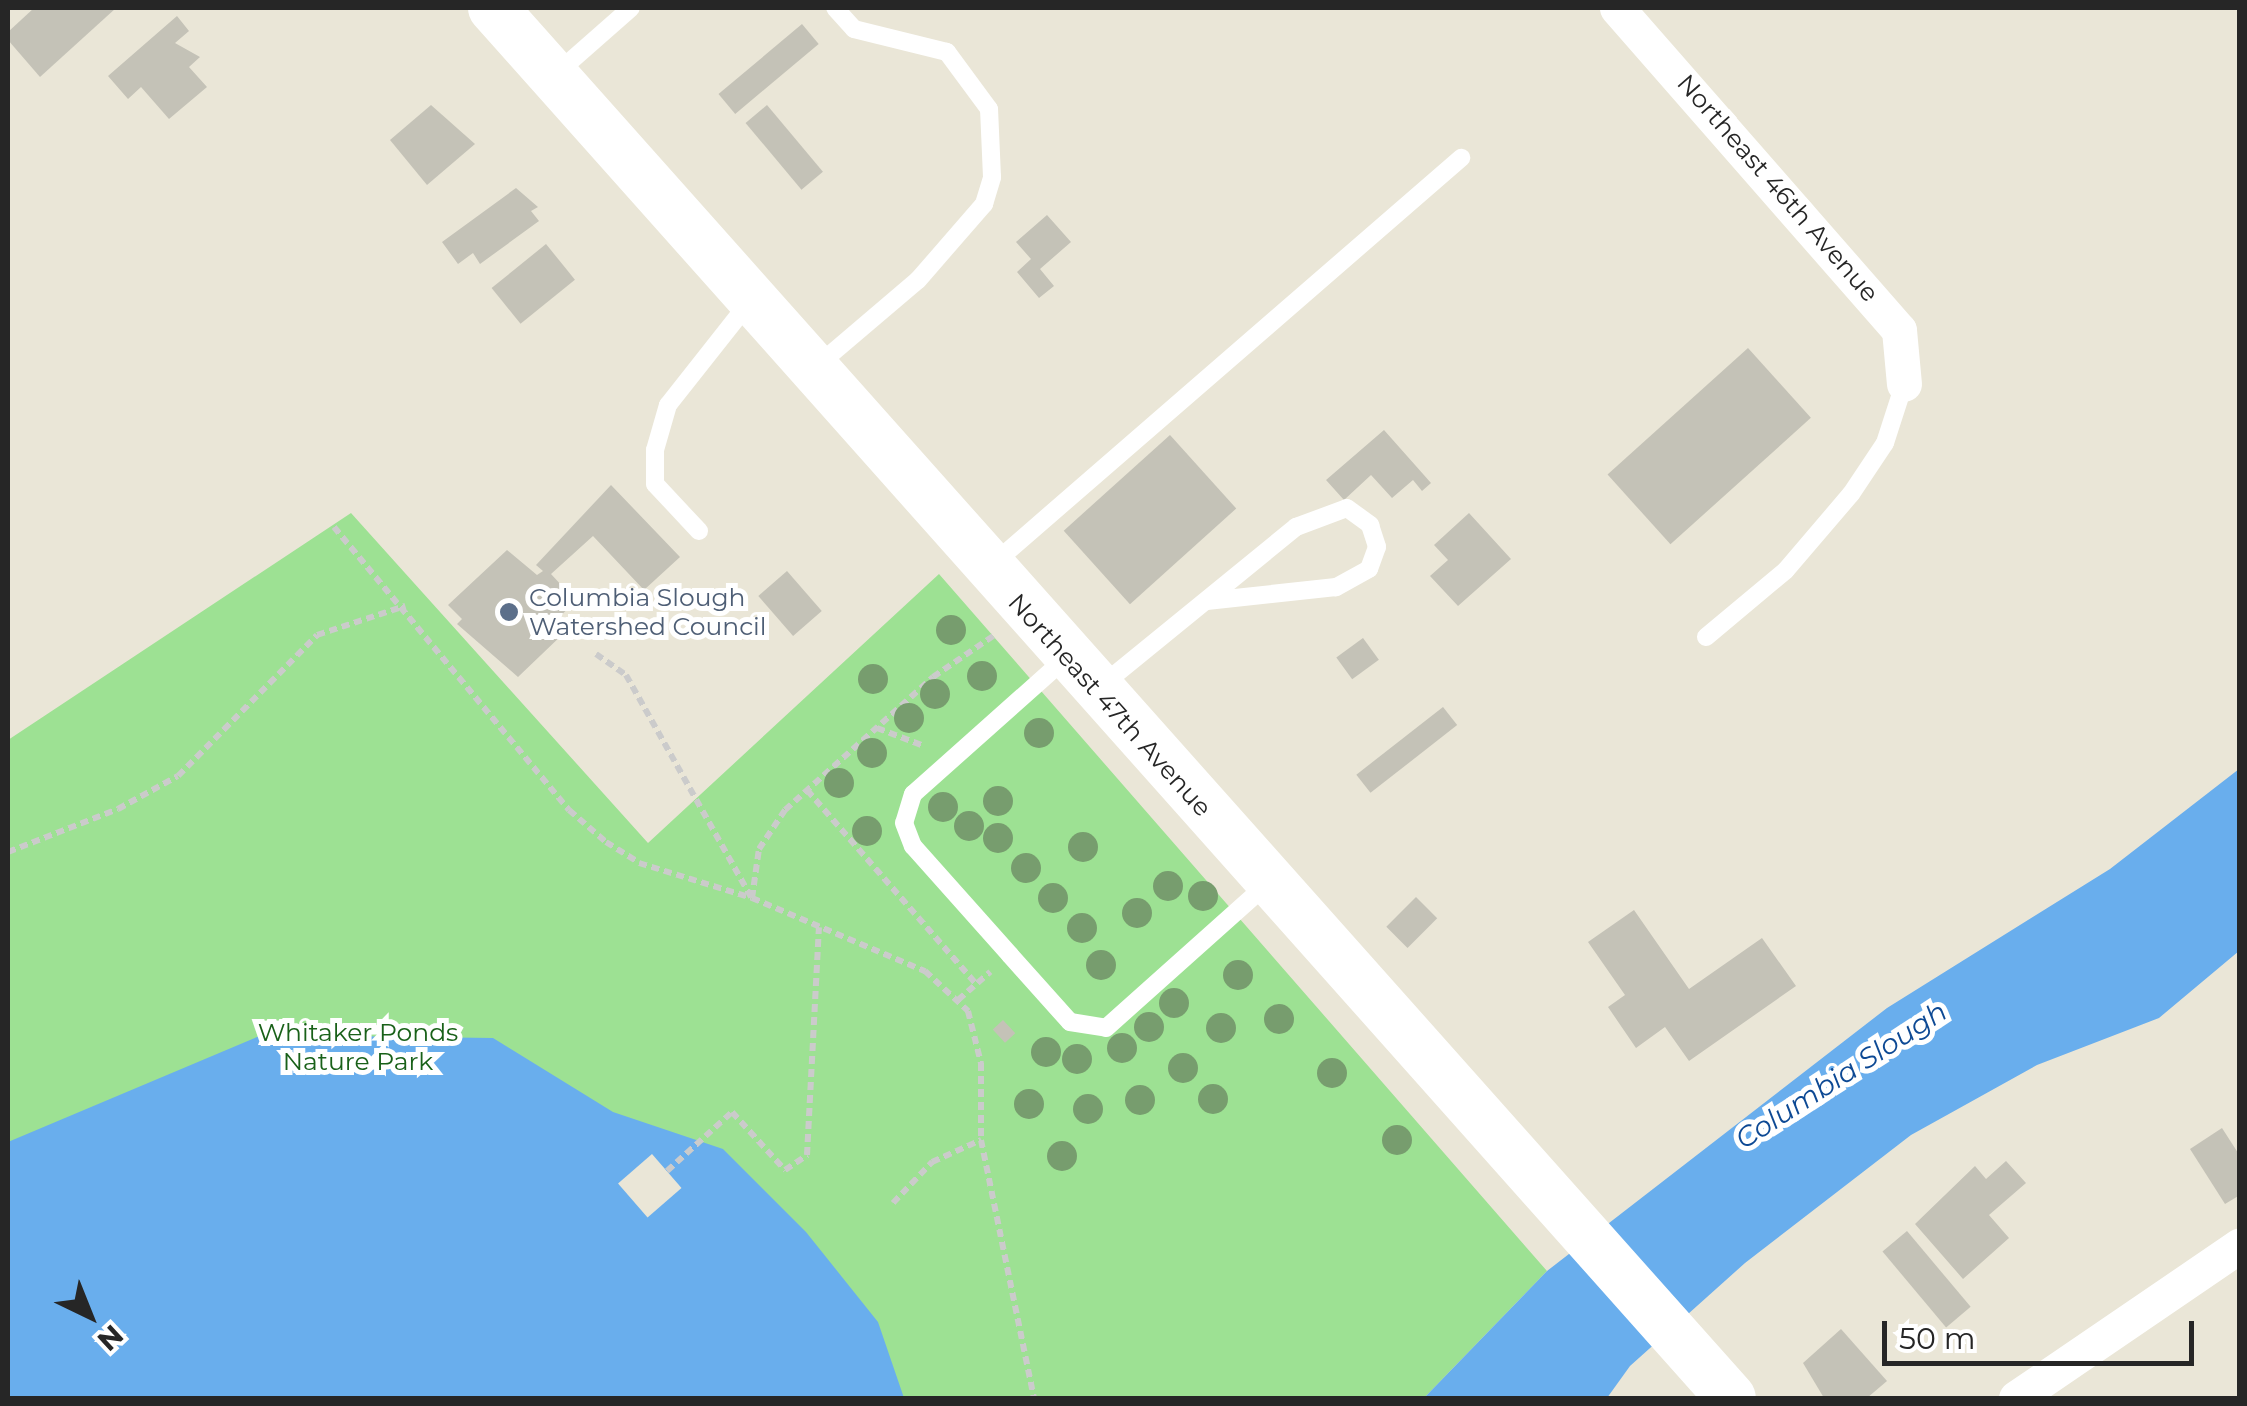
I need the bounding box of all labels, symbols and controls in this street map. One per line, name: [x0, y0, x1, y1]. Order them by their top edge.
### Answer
street label: Northeast 46th Avenue: [1671, 68, 1885, 308]
place label: Columbia Slough Watershed Council: [529, 583, 766, 642]
street label: Northeast 47th Avenue: [1002, 587, 1218, 823]
marker: Columbia Slough Watershed Council: [498, 601, 520, 623]
water label: Columbia Slough: [1729, 994, 1953, 1156]
park label: Whitaker Ponds Nature Park: [258, 1018, 458, 1077]
north arrow: [40, 1266, 140, 1366]
scale bar: [1887, 1301, 2200, 1363]
text: N: [91, 1318, 130, 1358]
text: 50 m: [1899, 1320, 1976, 1357]

